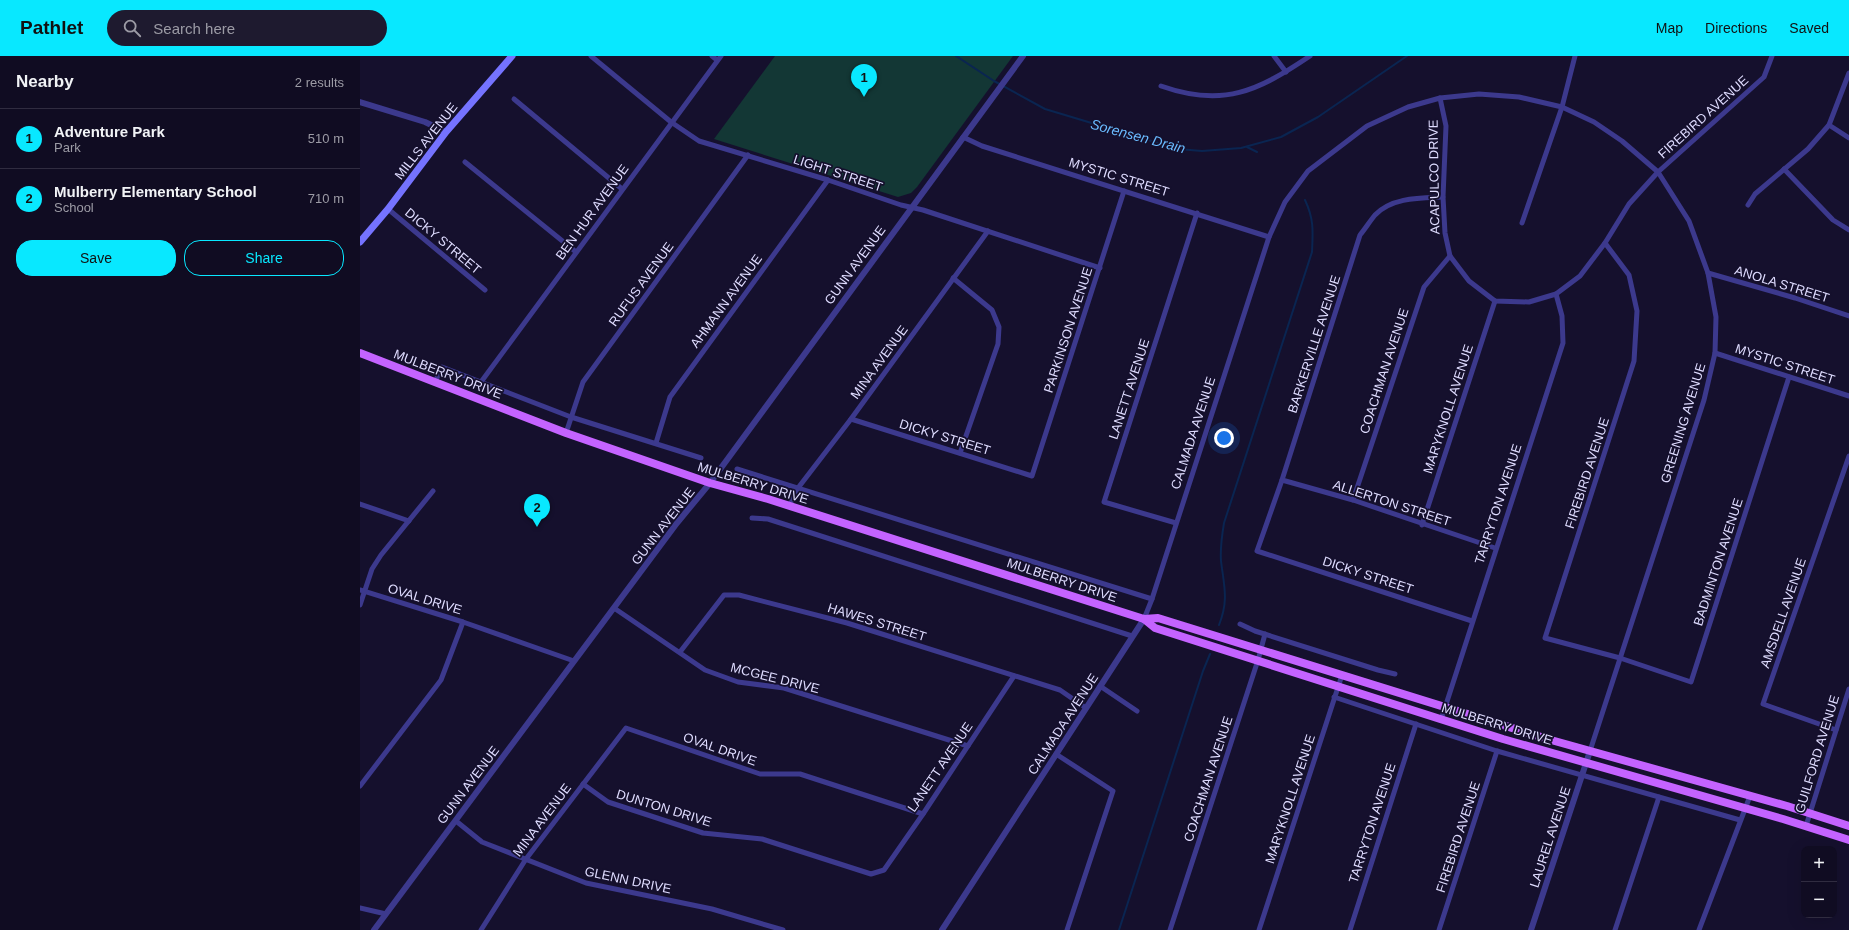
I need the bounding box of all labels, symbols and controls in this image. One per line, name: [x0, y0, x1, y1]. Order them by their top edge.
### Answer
search box: [107, 10, 387, 46]
text: Pathlet: [20, 17, 83, 38]
icon: search: [121, 17, 143, 39]
text: Search here: [153, 20, 235, 37]
text: Map: [1656, 20, 1683, 36]
text: Directions: [1705, 20, 1767, 36]
text: Saved: [1789, 20, 1829, 36]
pin: 1: [851, 64, 877, 97]
text: Nearby: [16, 72, 74, 91]
street label: FIREBIRD AVENUE: [1655, 72, 1751, 161]
text: 2 results: [295, 75, 344, 90]
street label: MILLS AVENUE: [391, 99, 461, 182]
water label: Sorensen Drain: [1089, 116, 1187, 156]
street label: ACAPULCO DRIVE: [1425, 119, 1443, 235]
text: Adventure Park: [54, 123, 165, 140]
text: 1: [25, 131, 33, 146]
text: 510 m: [308, 131, 344, 146]
text: Park: [54, 140, 81, 155]
street label: LIGHT STREET: [791, 152, 885, 195]
street label: MYSTIC STREET: [1067, 155, 1171, 199]
street label: BEN HUR AVENUE: [552, 161, 632, 262]
text: Mulberry Elementary School: [54, 183, 257, 200]
text: 2: [25, 191, 33, 206]
text: 710 m: [308, 191, 344, 206]
text: School: [54, 200, 94, 215]
street label: DICKY STREET: [402, 205, 484, 277]
street label: GUNN AVENUE: [821, 222, 889, 307]
street label: RUFUS AVENUE: [605, 239, 677, 329]
button: Save: [16, 240, 176, 276]
button: Share: [184, 240, 344, 276]
street label: AHMANN AVENUE: [687, 251, 765, 351]
street label: ANOLA STREET: [1733, 262, 1831, 306]
street label: PARKINSON AVENUE: [1041, 265, 1095, 395]
street label: BARKERVILLE AVENUE: [1285, 273, 1343, 415]
street label: COACHMAN AVENUE: [1357, 306, 1412, 436]
street label: MINA AVENUE: [847, 322, 911, 402]
street label: LANETT AVENUE: [1106, 336, 1152, 441]
street label: MYSTIC STREET: [1733, 341, 1837, 387]
street label: MARYKNOLL AVENUE: [1420, 342, 1476, 475]
street label: MULBERRY DRIVE: [392, 346, 505, 402]
street label: GREENING AVENUE: [1658, 361, 1709, 485]
street label: CALMADA AVENUE: [1168, 374, 1218, 491]
street label: FIREBIRD AVENUE: [1562, 415, 1612, 531]
street label: DICKY STREET: [898, 416, 992, 458]
your location: [1214, 428, 1234, 448]
street label: TARRYTON AVENUE: [1471, 442, 1525, 566]
street label: MULBERRY DRIVE: [696, 459, 811, 507]
street label: ALLERTON STREET: [1331, 477, 1453, 529]
street label: GUNN AVENUE: [628, 484, 698, 568]
pin: 2: [524, 494, 550, 527]
street label: BADMINTON AVENUE: [1690, 496, 1746, 628]
street label: DICKY STREET: [1321, 553, 1415, 597]
street label: MULBERRY DRIVE: [1005, 555, 1119, 605]
street label: AMSDELL AVENUE: [1757, 556, 1809, 670]
street label: OVAL DRIVE: [386, 581, 464, 617]
street label: HAWES STREET: [826, 600, 928, 644]
street label: MCGEE DRIVE: [729, 660, 821, 696]
street label: CALMADA AVENUE: [1025, 670, 1101, 777]
street label: GUILFORD AVENUE: [1792, 693, 1842, 815]
street label: MULBERRY DRIVE: [1440, 700, 1555, 748]
street label: COACHMAN AVENUE: [1181, 714, 1236, 844]
street label: LANETT AVENUE: [904, 719, 976, 815]
street label: OVAL DRIVE: [681, 729, 759, 769]
street label: MARYKNOLL AVENUE: [1262, 732, 1318, 865]
street label: GUNN AVENUE: [434, 743, 502, 827]
street label: TARRYTON AVENUE: [1345, 761, 1399, 885]
street label: FIREBIRD AVENUE: [1433, 779, 1483, 895]
street label: MINA AVENUE: [510, 780, 574, 859]
street label: LAUREL AVENUE: [1527, 784, 1574, 889]
street label: DUNTON DRIVE: [615, 786, 714, 830]
map controls: [1801, 846, 1837, 918]
button: +: [1801, 846, 1837, 882]
street label: GLENN DRIVE: [583, 864, 673, 897]
button: −: [1801, 882, 1837, 918]

